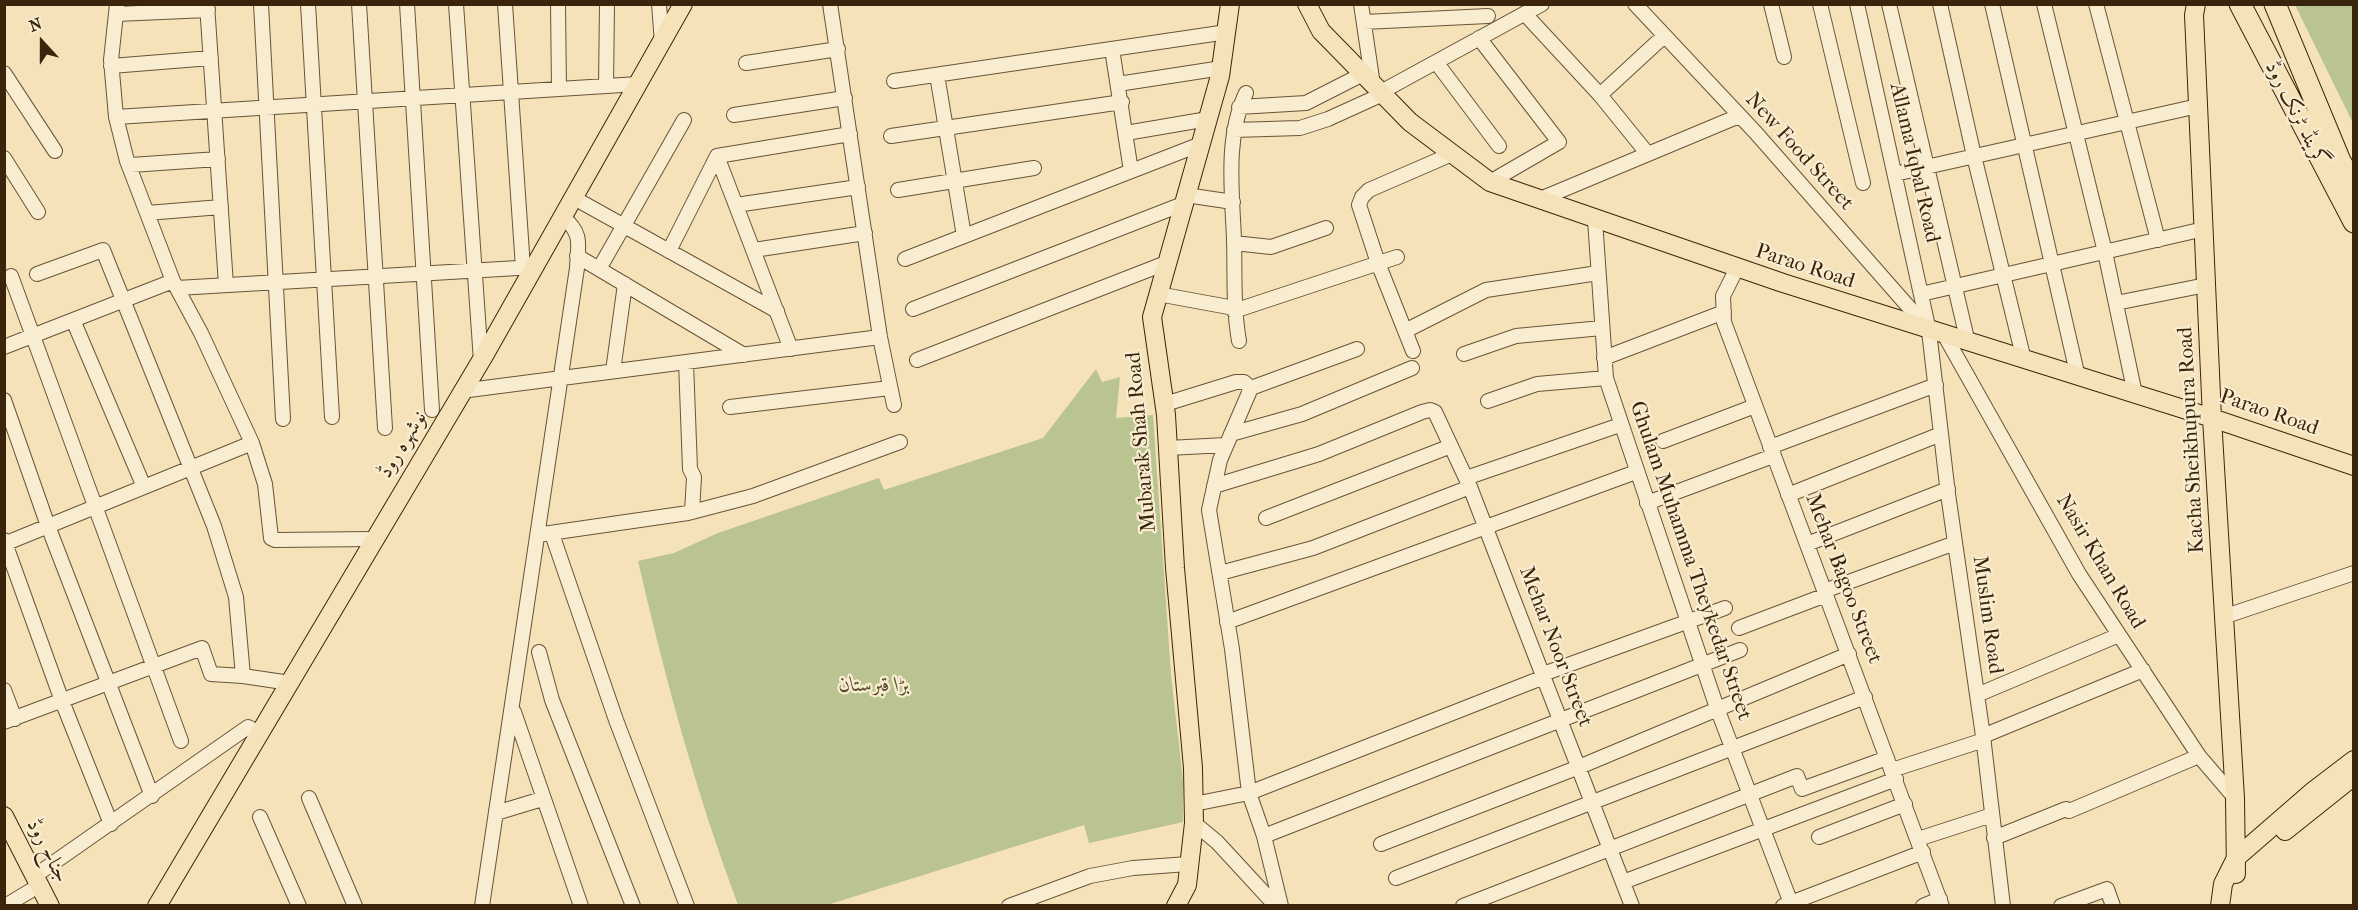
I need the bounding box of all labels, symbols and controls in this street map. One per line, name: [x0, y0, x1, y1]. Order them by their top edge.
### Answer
north arrow: [12, 12, 72, 72]
text: N: [26, 14, 44, 36]
street label: گرینڈ ٹرنک روڈ: [2259, 57, 2333, 171]
street label: Allama Iqbal Road: [1883, 81, 1945, 245]
street label: New Food Street: [1740, 88, 1858, 216]
street label: Parao Road: [1752, 239, 1858, 295]
street label: Kacha Sheikhupura Road: [2173, 326, 2211, 554]
street label: Mubarak Shah Road: [1122, 351, 1162, 533]
street label: Parao Road: [2216, 384, 2322, 442]
street label: Ghulam Muhamma Theykedar Street: [1623, 398, 1757, 724]
street label: نوشہرہ روڈ: [373, 407, 433, 483]
street label: Mehar Bagoo Street: [1799, 490, 1887, 668]
street label: Nasir Khan Road: [2050, 490, 2150, 634]
street label: Muslim Road: [1966, 554, 2008, 676]
street label: Mehar Noor Street: [1513, 563, 1597, 731]
park label: بڑا قبرستان: [839, 673, 909, 699]
street label: جناح روڈ: [20, 815, 74, 887]

